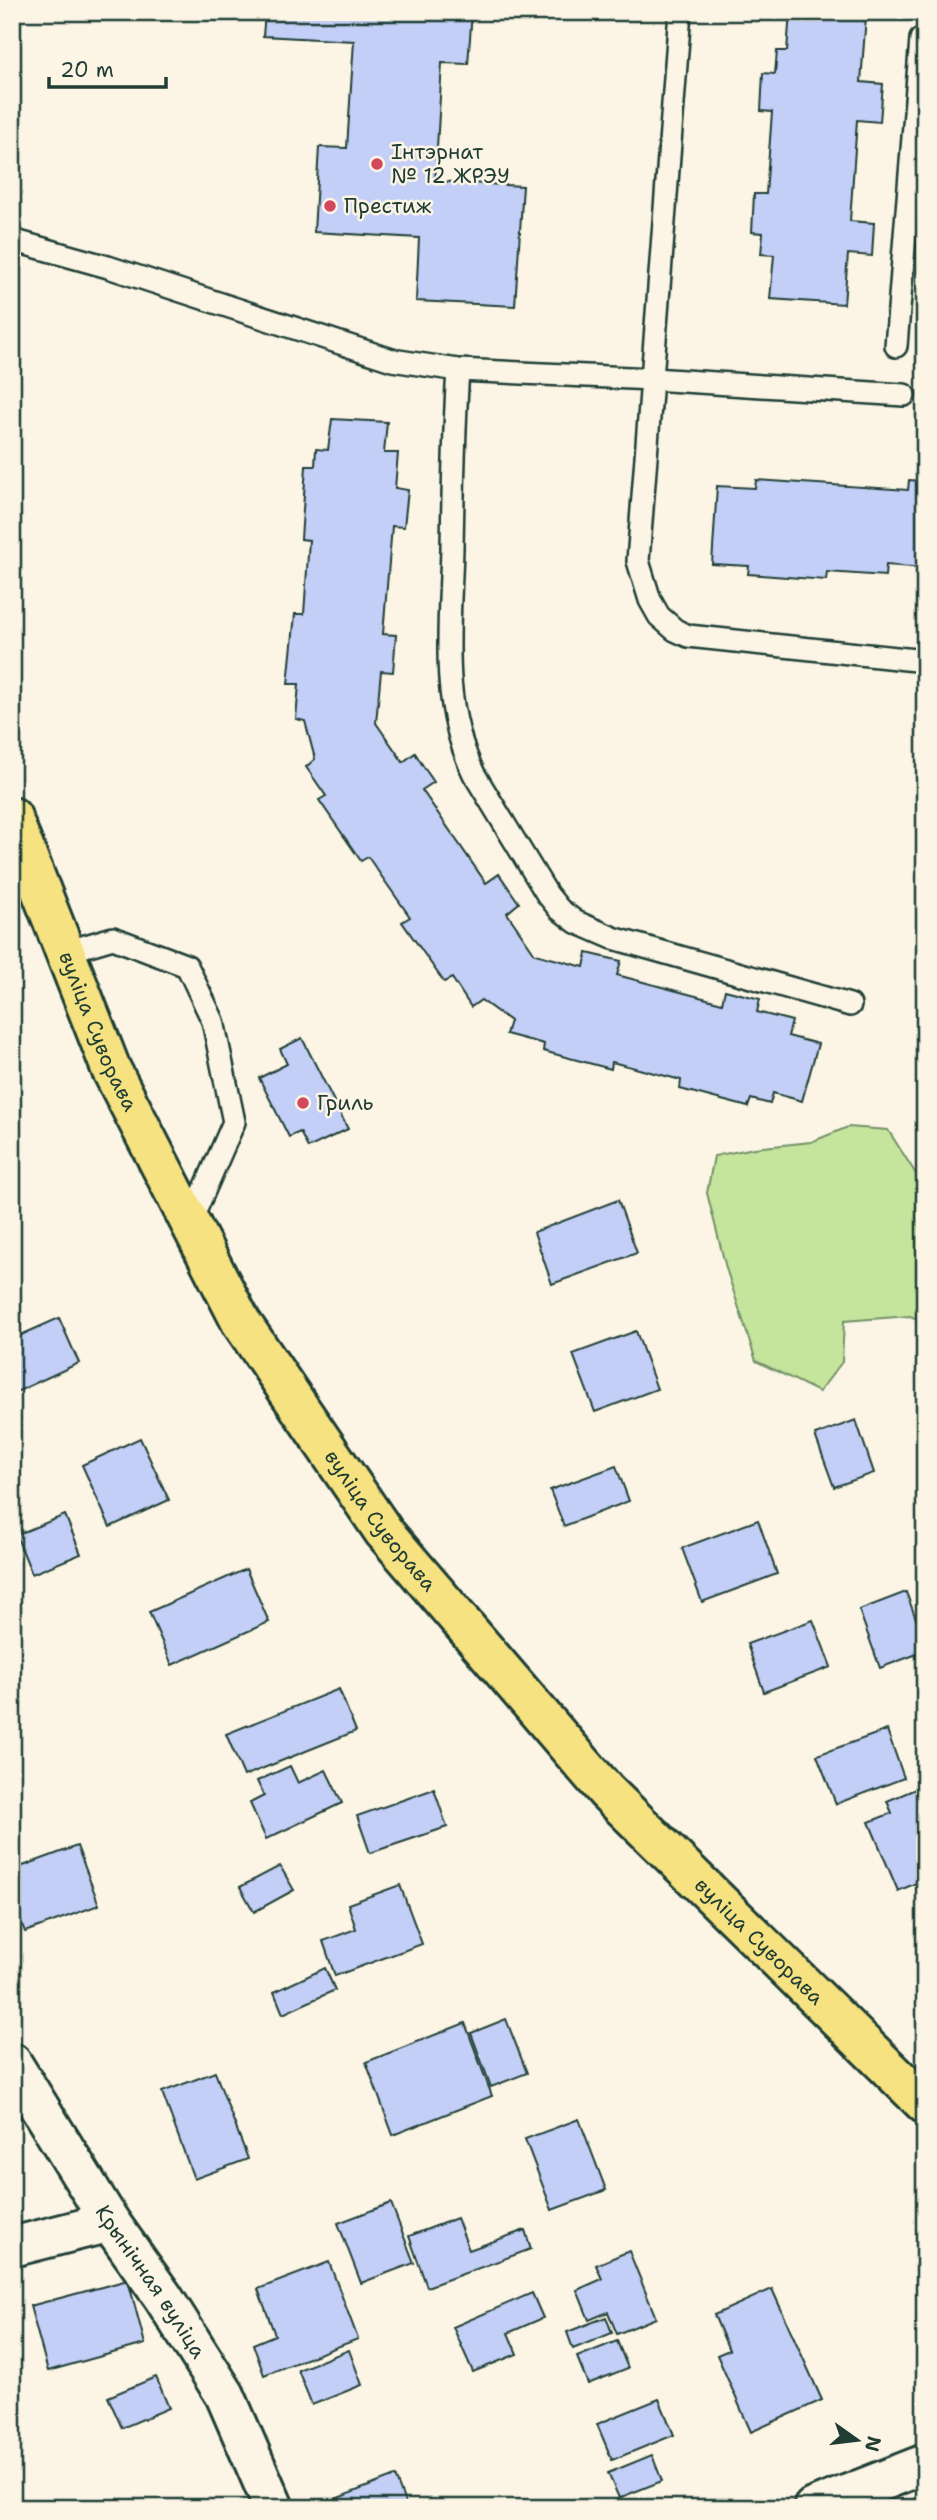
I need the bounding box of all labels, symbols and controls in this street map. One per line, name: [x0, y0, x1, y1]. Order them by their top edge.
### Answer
scale bar: [49, 46, 166, 90]
text: 20 m: [60, 56, 114, 84]
place label: Інтэрнат № 12 ЖРЭУ: [391, 138, 510, 190]
marker: Інтэрнат № 12 ЖРЭУ: [369, 156, 385, 172]
place label: Престиж: [344, 192, 432, 220]
marker: Престиж: [322, 198, 338, 214]
street label: вуліца Суворава: [52, 947, 144, 1116]
place label: Гриль: [317, 1089, 373, 1117]
marker: Гриль: [295, 1095, 311, 1111]
street label: вуліца Суворава: [318, 1444, 443, 1598]
street label: вуліца Суворава: [688, 1871, 830, 2011]
street label: Крынічная вуліца: [89, 2200, 212, 2364]
north arrow: [822, 2404, 892, 2474]
text: N: [859, 2434, 887, 2454]

